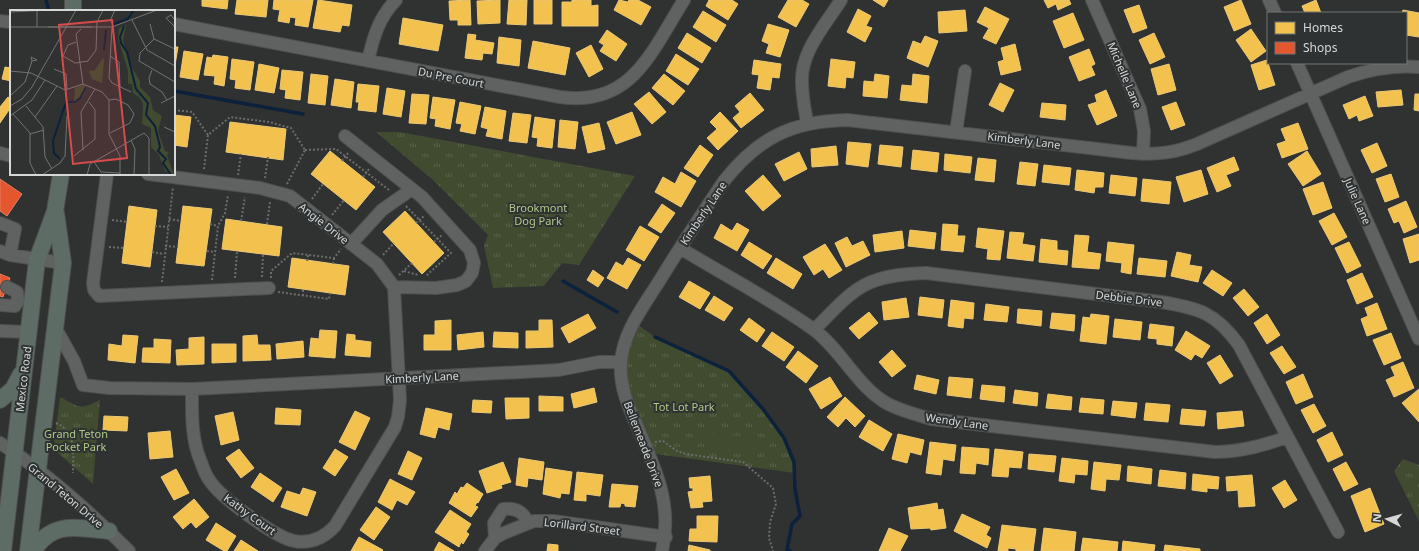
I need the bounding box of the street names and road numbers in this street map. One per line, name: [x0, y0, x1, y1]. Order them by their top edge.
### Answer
street label: Michelle Lane: [1104, 39, 1146, 111]
street label: Du Pre Court: [417, 63, 485, 91]
street label: Kimberly Lane: [987, 128, 1061, 152]
street label: Julie Lane: [1341, 174, 1375, 227]
street label: Kimberly Lane: [676, 178, 730, 248]
street label: Angie Drive: [296, 199, 352, 247]
street label: Debbie Drive: [1095, 286, 1163, 310]
street label: Mexico Road: [12, 345, 34, 413]
street label: Kimberly Lane: [385, 368, 459, 386]
street label: Bellemeade Drive: [621, 399, 667, 489]
street label: Wendy Lane: [925, 409, 989, 433]
street label: Grand Teton Drive: [25, 459, 107, 531]
street label: Kathy Court: [221, 490, 279, 538]
street label: Lorillard Street: [543, 514, 621, 538]

